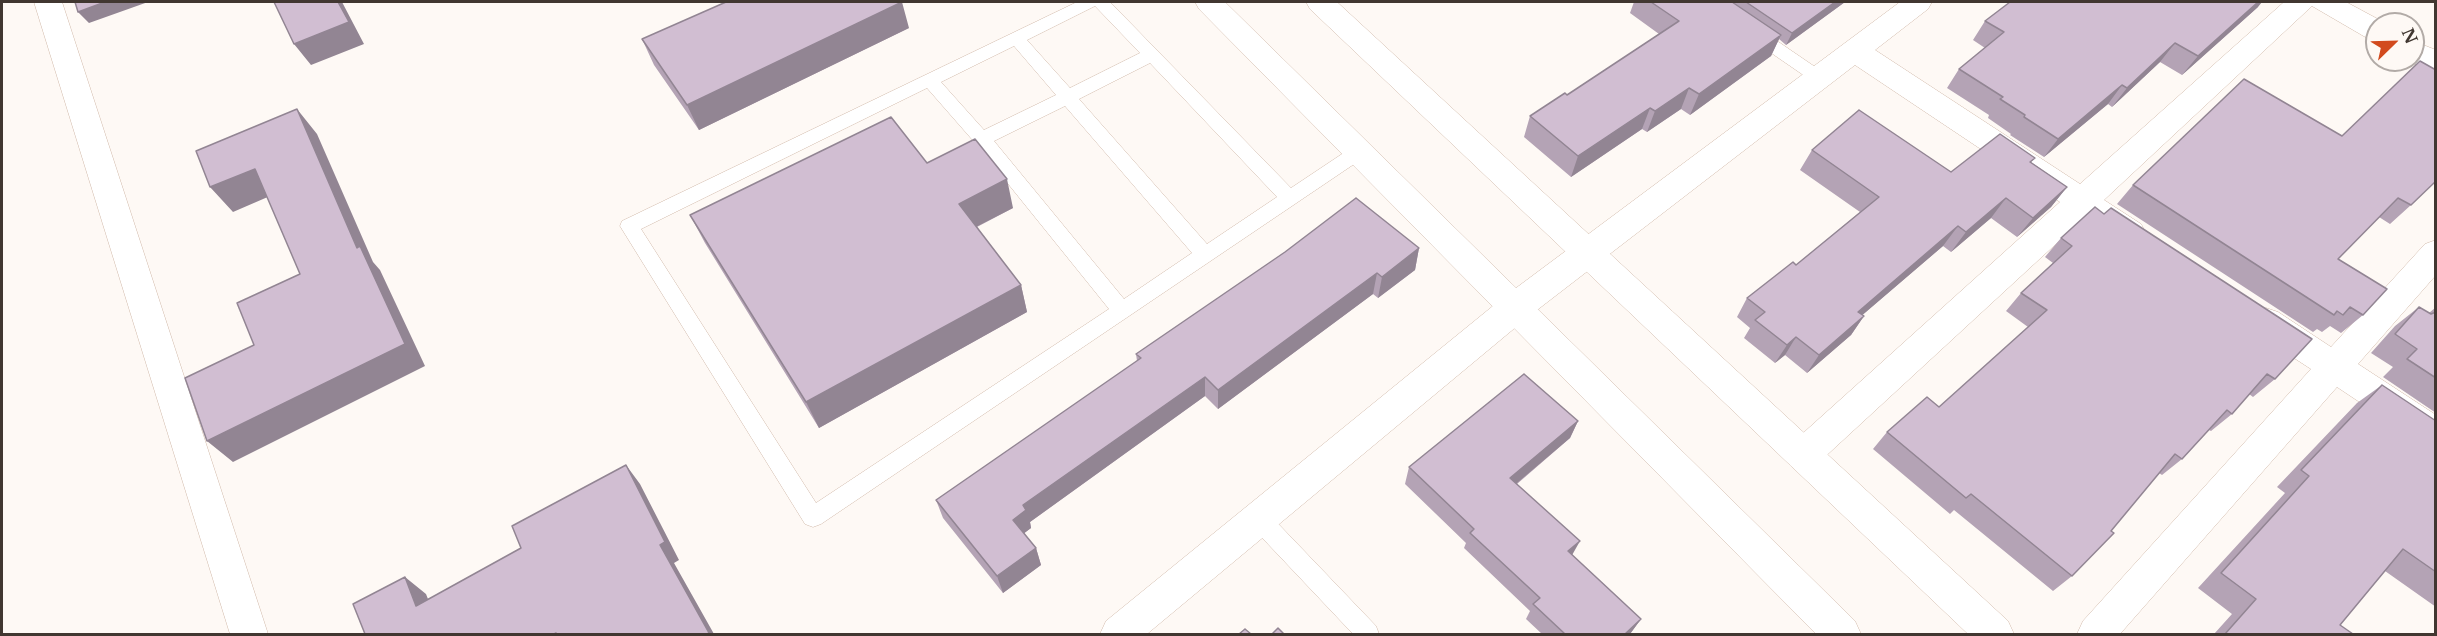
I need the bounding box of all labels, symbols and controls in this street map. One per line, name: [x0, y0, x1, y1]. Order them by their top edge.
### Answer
north arrow: [2365, 12, 2425, 72]
text: N: [2398, 25, 2422, 47]

